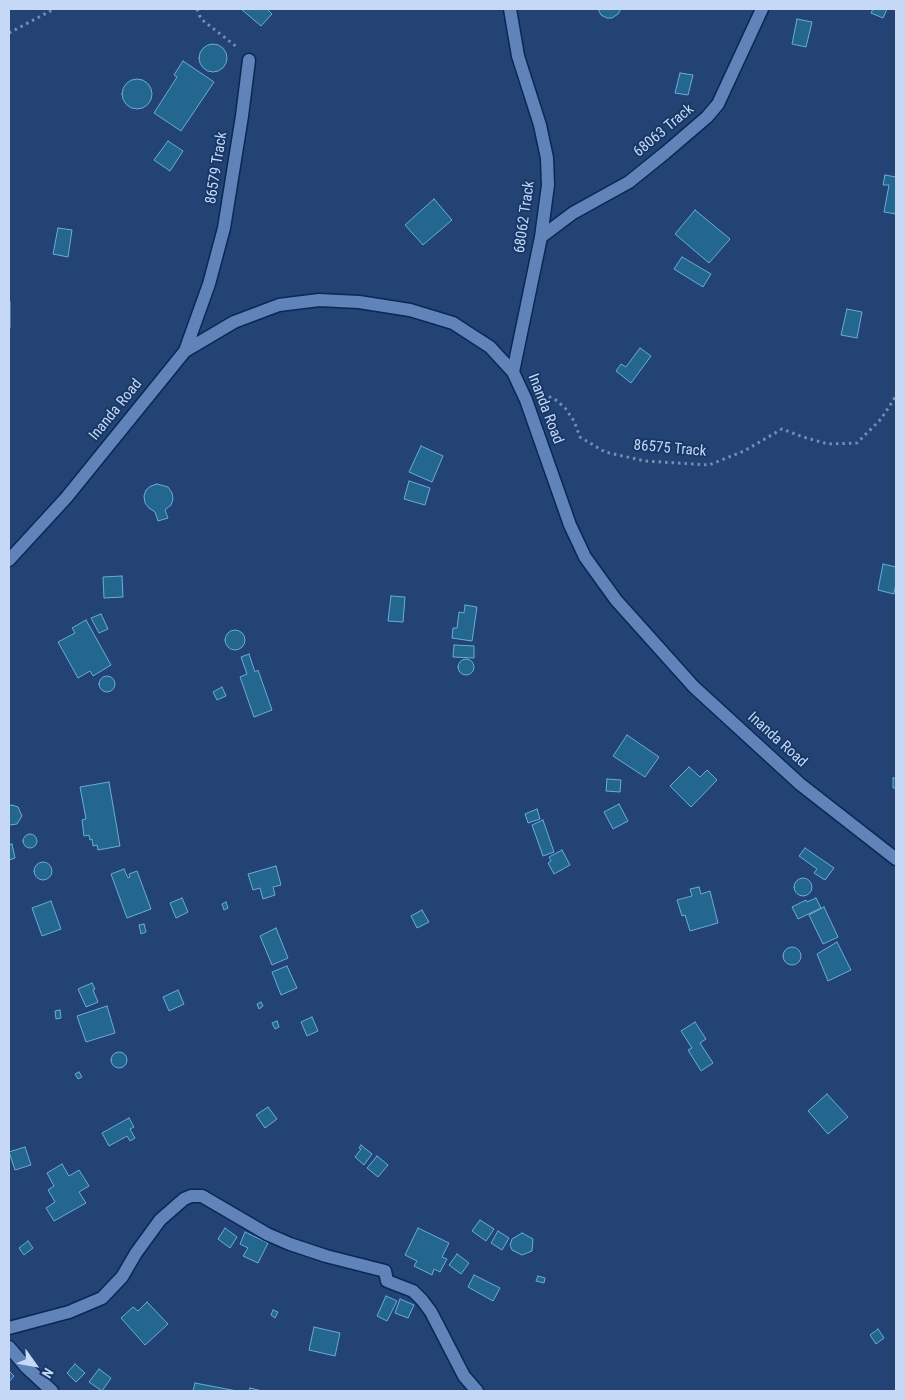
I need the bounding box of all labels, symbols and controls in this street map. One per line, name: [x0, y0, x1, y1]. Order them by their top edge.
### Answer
street label: 68063 Track: [630, 101, 698, 161]
street label: 86579 Track: [202, 131, 232, 205]
street label: 68062 Track: [511, 180, 539, 254]
street label: Inanda Road: [523, 371, 567, 447]
street label: Inanda Road: [86, 376, 146, 444]
street label: 86575 Track: [633, 437, 707, 461]
street label: Inanda Road: [744, 709, 810, 771]
north arrow: [10, 1340, 60, 1390]
text: N: [39, 1365, 57, 1381]

